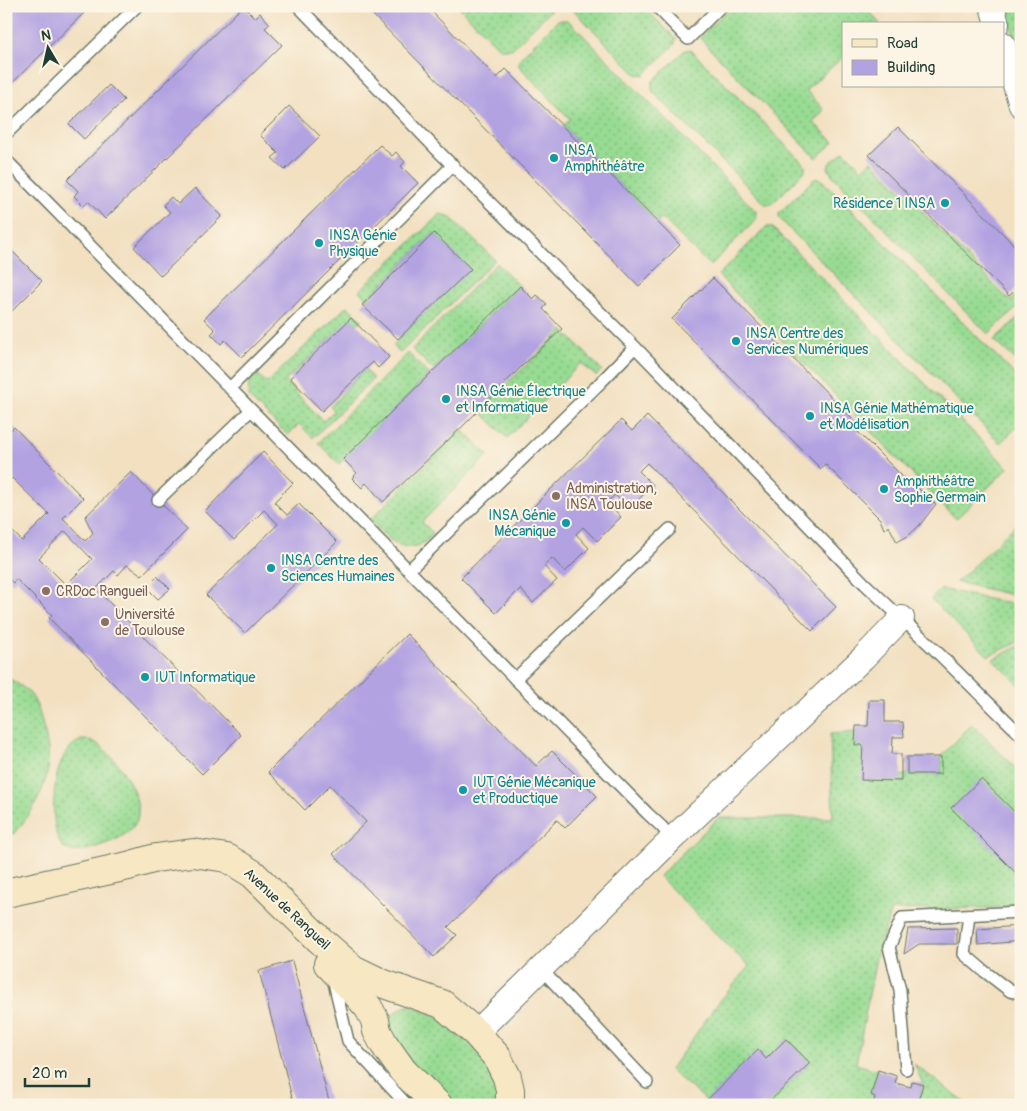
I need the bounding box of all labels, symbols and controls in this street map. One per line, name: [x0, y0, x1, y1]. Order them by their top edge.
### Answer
north arrow: [22, 22, 72, 72]
legend: [842, 22, 1004, 88]
text: N: [40, 27, 52, 45]
text: Road: [887, 34, 918, 53]
text: Building: [887, 58, 935, 77]
place label: INSA Amphithéâtre: [564, 142, 645, 175]
marker: INSA Amphithéâtre: [548, 152, 560, 164]
place label: Résidence 1 INSA: [833, 195, 935, 212]
marker: Résidence 1 INSA: [939, 197, 951, 209]
place label: INSA Génie Physique: [329, 227, 397, 260]
marker: INSA Génie Physique: [313, 237, 325, 249]
place label: INSA Centre des Services Numériques: [746, 325, 869, 358]
marker: INSA Centre des Services Numériques: [730, 335, 742, 347]
place label: INSA Génie Électrique et Informatique: [456, 382, 586, 416]
marker: INSA Génie Électrique et Informatique: [440, 393, 452, 405]
place label: INSA Génie Mathématique et Modélisation: [820, 400, 974, 433]
marker: INSA Génie Mathématique et Modélisation: [804, 410, 816, 422]
place label: Amphithéâtre Sophie Germain: [894, 473, 986, 506]
place label: Administration, INSA Toulouse: [566, 480, 657, 513]
marker: Amphithéâtre Sophie Germain: [878, 483, 890, 495]
marker: Administration, INSA Toulouse: [550, 490, 562, 502]
place label: INSA Génie Mécanique: [488, 507, 556, 540]
marker: INSA Génie Mécanique: [560, 517, 572, 529]
place label: INSA Centre des Sciences Humaines: [281, 552, 395, 585]
marker: INSA Centre des Sciences Humaines: [265, 562, 277, 574]
place label: CRDoc Rangueil: [56, 583, 148, 600]
marker: CRDoc Rangueil: [40, 585, 52, 597]
place label: Université de Toulouse: [115, 606, 185, 639]
marker: Université de Toulouse: [99, 616, 111, 628]
place label: IUT Informatique: [155, 669, 256, 686]
marker: IUT Informatique: [139, 671, 151, 683]
place label: IUT Génie Mécanique et Productique: [473, 774, 596, 807]
marker: IUT Génie Mécanique et Productique: [457, 784, 469, 796]
street label: Avenue de Rangueil: [240, 865, 334, 953]
scale bar: [25, 1056, 89, 1088]
text: 20 m: [32, 1064, 67, 1083]

